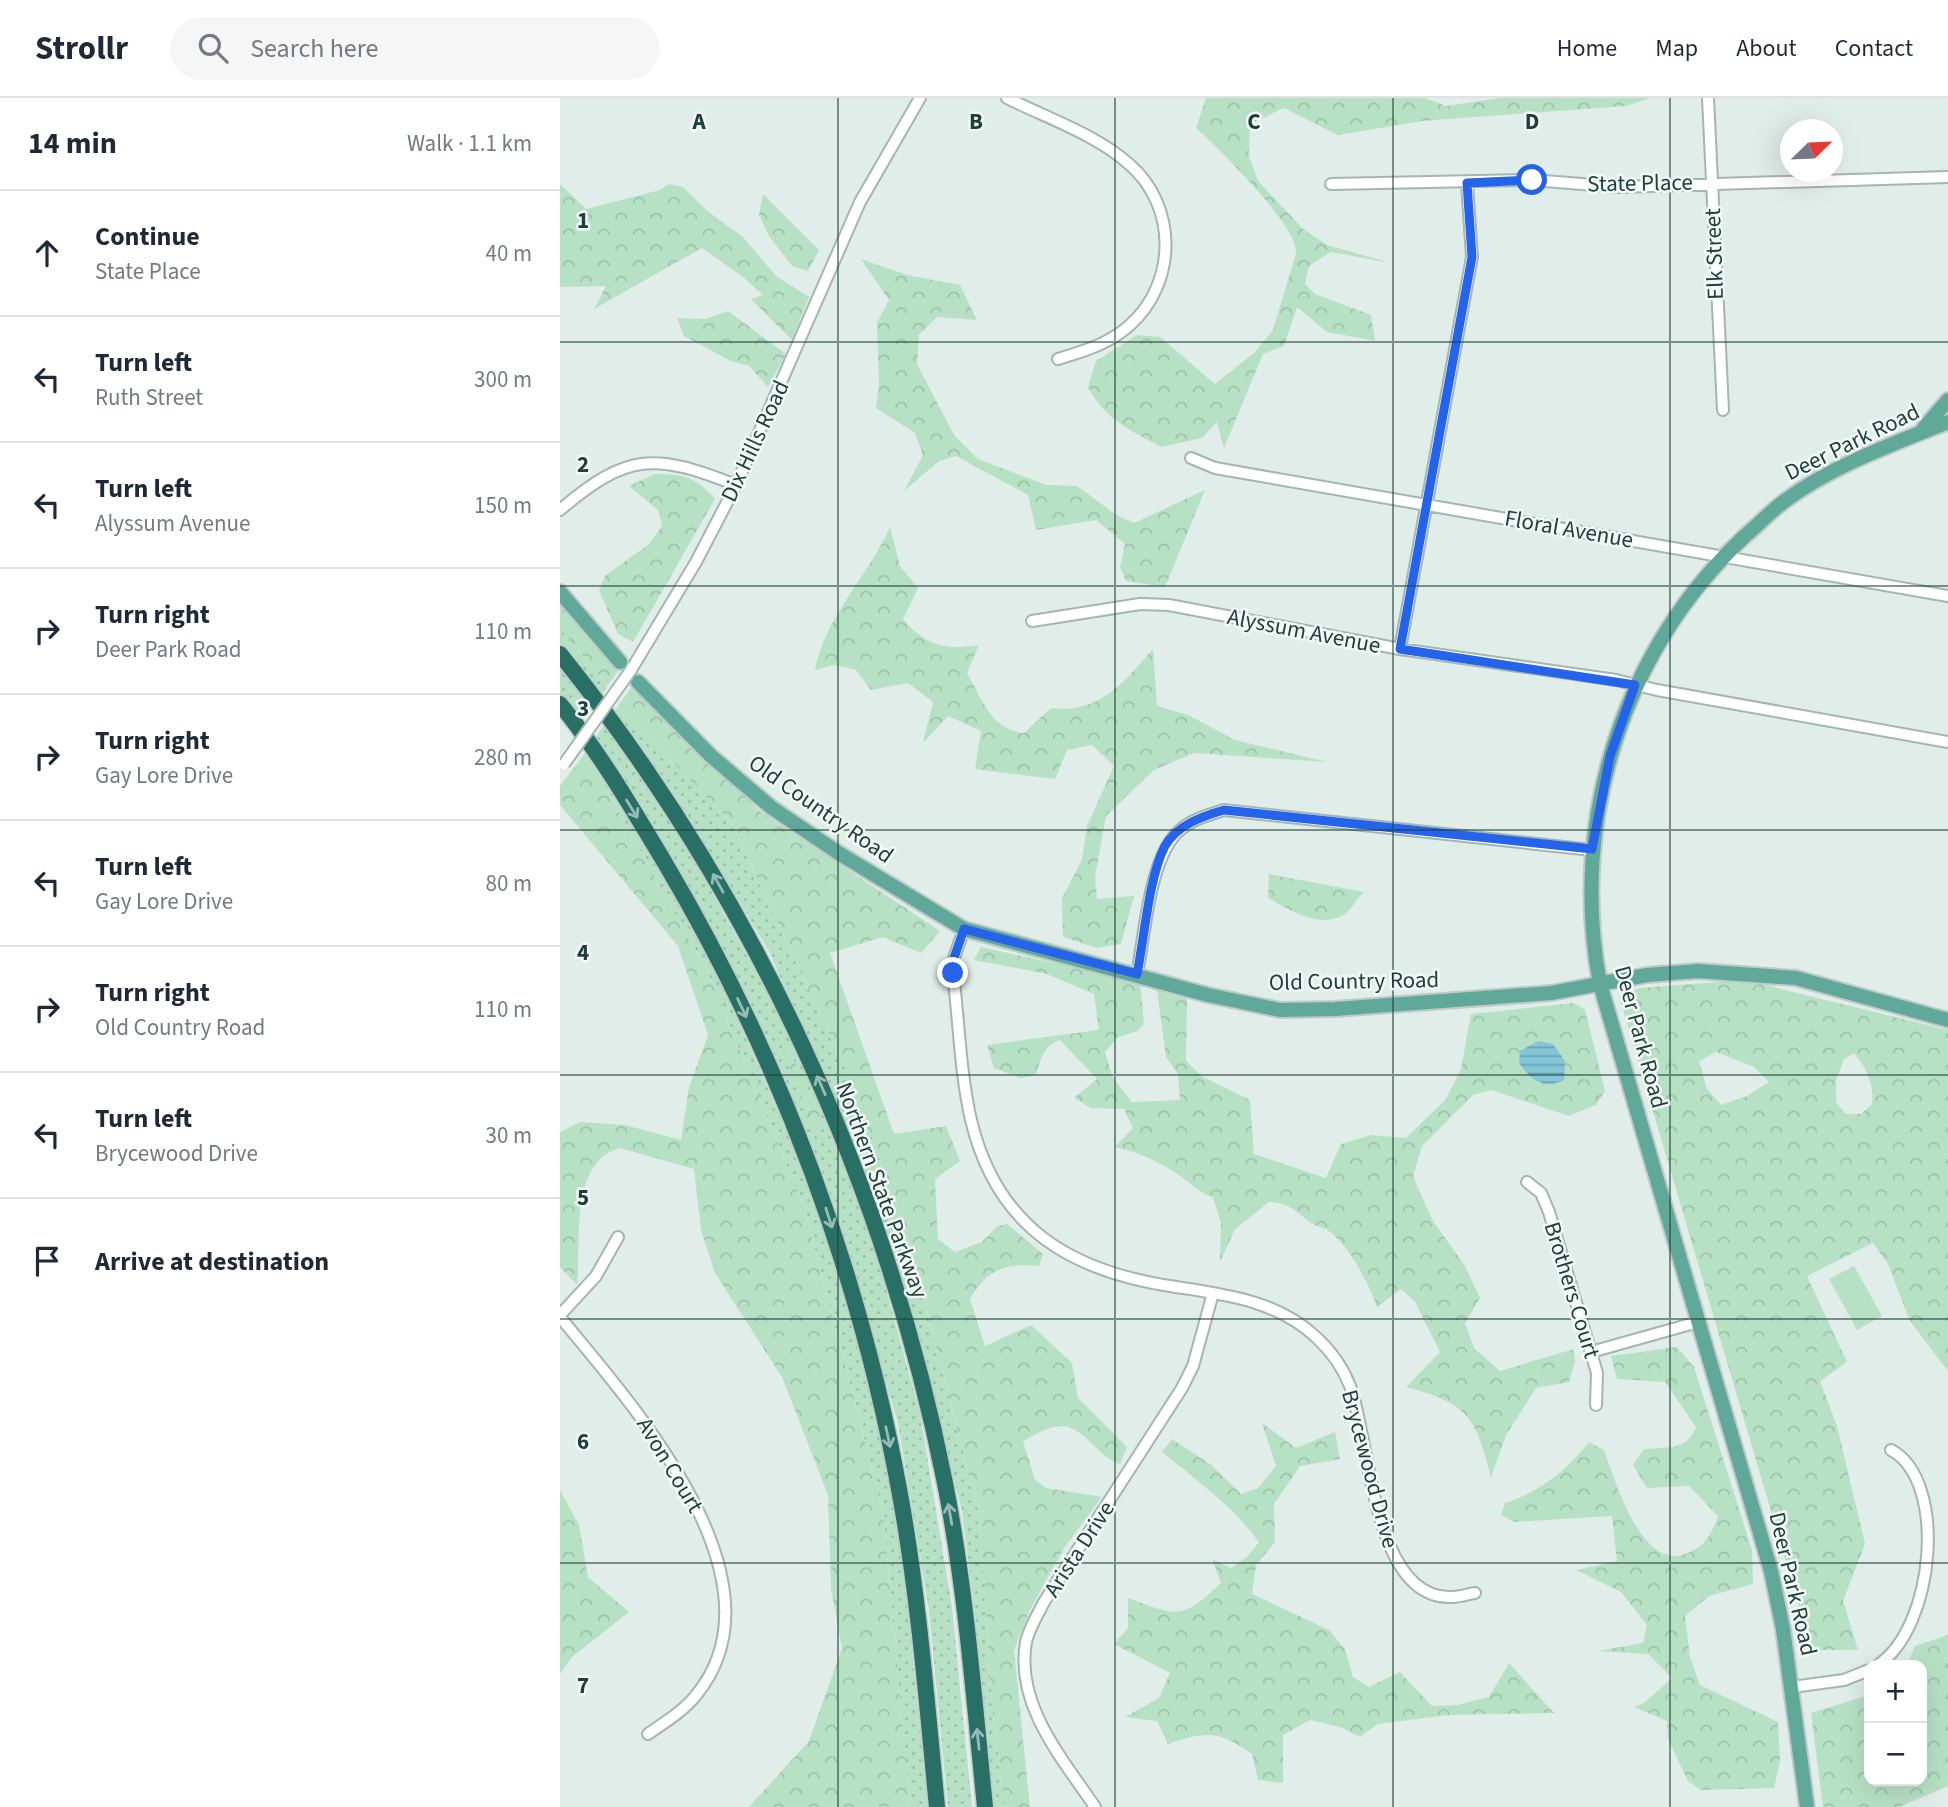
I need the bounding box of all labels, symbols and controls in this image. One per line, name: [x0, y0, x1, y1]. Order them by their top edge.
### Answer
search box: [170, 17, 660, 80]
text: Strollr: [35, 25, 128, 72]
icon: search: [194, 29, 232, 67]
text: Search here: [250, 30, 378, 67]
text: Home: [1557, 31, 1617, 66]
text: Map: [1655, 31, 1698, 66]
text: About: [1736, 31, 1797, 66]
text: Contact: [1835, 31, 1913, 66]
text: A: [691, 105, 706, 138]
text: B: [969, 105, 983, 138]
text: C: [1247, 105, 1261, 138]
text: D: [1525, 105, 1539, 138]
north arrow: [1780, 119, 1843, 182]
text: 14 min: [28, 122, 117, 165]
text: Walk · 1.1 km: [407, 127, 532, 160]
route start: [1516, 164, 1547, 195]
street label: State Place: [1587, 166, 1693, 200]
text: 1: [577, 204, 589, 237]
street label: Elk Street: [1696, 207, 1732, 300]
text: Continue: [95, 218, 200, 255]
icon: ahead: [28, 234, 66, 272]
text: 40 m: [485, 237, 532, 270]
text: State Place: [95, 255, 201, 288]
text: Turn left: [95, 344, 192, 381]
icon: left: [28, 360, 66, 398]
text: 300 m: [474, 363, 532, 396]
street label: Dix Hills Road: [712, 375, 798, 507]
text: Ruth Street: [95, 381, 203, 414]
street label: Deer Park Road: [1779, 395, 1925, 489]
text: 2: [577, 448, 589, 481]
text: Turn left: [95, 470, 192, 507]
icon: left: [28, 486, 66, 524]
text: 150 m: [474, 489, 532, 522]
street label: Floral Avenue: [1502, 501, 1636, 557]
text: Alyssum Avenue: [95, 507, 250, 540]
text: Turn right: [95, 596, 210, 633]
street label: Alyssum Avenue: [1225, 600, 1383, 662]
icon: right: [28, 612, 66, 650]
text: 110 m: [474, 615, 532, 648]
text: Deer Park Road: [95, 633, 242, 666]
text: 3: [577, 692, 589, 725]
text: Turn right: [95, 722, 210, 759]
icon: right: [28, 738, 66, 776]
text: 280 m: [474, 741, 532, 774]
street label: Old Country Road: [742, 747, 900, 871]
text: Gay Lore Drive: [95, 759, 233, 792]
one-way arrow: [624, 799, 639, 818]
text: Turn left: [95, 848, 192, 885]
icon: left: [28, 864, 66, 902]
text: 80 m: [485, 867, 532, 900]
one-way arrow: [711, 873, 724, 894]
text: Gay Lore Drive: [95, 885, 233, 918]
text: 4: [577, 936, 589, 969]
route end: [937, 957, 968, 988]
street label: Deer Park Road: [1606, 962, 1676, 1112]
street label: Old Country Road: [1269, 963, 1439, 999]
text: Turn right: [95, 974, 210, 1011]
icon: right: [28, 990, 66, 1028]
text: 110 m: [474, 993, 532, 1026]
one-way arrow: [736, 997, 749, 1018]
text: Old Country Road: [95, 1011, 265, 1044]
one-way arrow: [814, 1075, 827, 1097]
street label: Northern State Parkway: [828, 1077, 937, 1303]
text: Turn left: [95, 1100, 192, 1137]
icon: left: [28, 1116, 66, 1154]
text: 30 m: [485, 1119, 532, 1152]
text: Brycewood Drive: [95, 1137, 258, 1170]
text: 5: [577, 1181, 589, 1214]
one-way arrow: [823, 1206, 836, 1228]
street label: Brothers Court: [1536, 1218, 1608, 1362]
icon: arrive: [28, 1242, 66, 1280]
text: Arrive at destination: [95, 1243, 329, 1280]
street label: Brycewood Drive: [1333, 1386, 1407, 1552]
street label: Avon Court: [628, 1411, 712, 1519]
text: 6: [577, 1425, 589, 1458]
one-way arrow: [882, 1425, 896, 1448]
street label: Arista Drive: [1036, 1494, 1122, 1604]
one-way arrow: [943, 1503, 956, 1525]
street label: Deer Park Road: [1760, 1509, 1826, 1659]
map controls: [1864, 1660, 1927, 1786]
button: +: [1864, 1660, 1927, 1723]
text: 7: [577, 1669, 589, 1702]
button: −: [1864, 1723, 1927, 1786]
one-way arrow: [972, 1728, 985, 1751]

